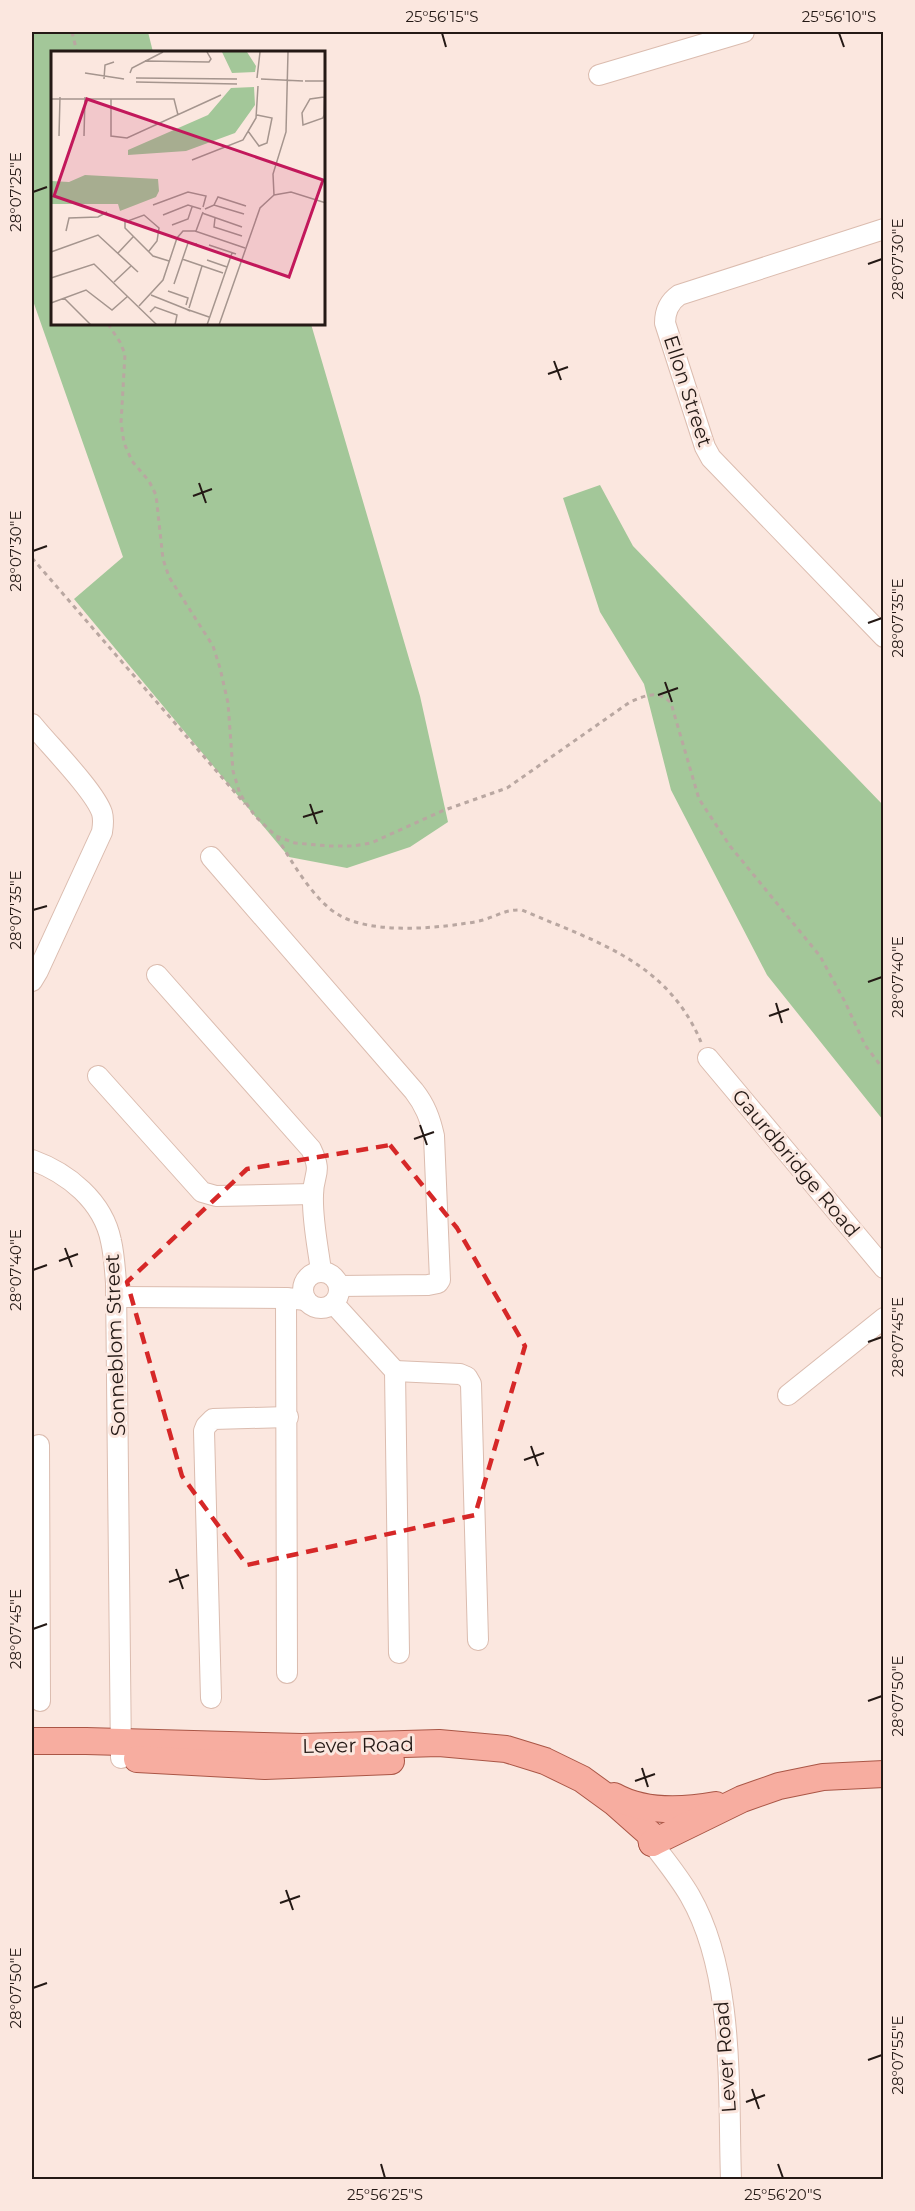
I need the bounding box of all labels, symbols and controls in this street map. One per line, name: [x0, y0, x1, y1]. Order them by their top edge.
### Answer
text: 25°56'15"S: [405, 7, 479, 26]
text: 25°56'10"S: [802, 7, 876, 26]
inset map: [51, 51, 326, 326]
text: 28°07'25"E: [6, 152, 25, 232]
text: 28°07'30"E: [888, 219, 907, 299]
street label: Ellon Street: [659, 332, 717, 450]
text: 28°07'30"E: [6, 511, 25, 591]
text: 28°07'35"E: [888, 578, 907, 658]
text: 28°07'35"E: [6, 870, 25, 950]
text: 28°07'40"E: [888, 936, 907, 1018]
street label: Gaurdbridge Road: [727, 1084, 865, 1242]
text: 28°07'40"E: [6, 1229, 25, 1311]
street label: Sonneblom Street: [100, 1253, 130, 1437]
text: 28°07'45"E: [888, 1297, 907, 1377]
text: 28°07'45"E: [6, 1589, 25, 1669]
text: 28°07'50"E: [888, 1656, 907, 1736]
street label: Lever Road: [302, 1732, 414, 1758]
text: 28°07'50"E: [6, 1948, 25, 2028]
street label: Lever Road: [709, 2000, 741, 2114]
text: 28°07'55"E: [888, 2015, 907, 2095]
text: 25°56'25"S: [347, 2185, 423, 2204]
text: 25°56'20"S: [744, 2185, 822, 2204]

